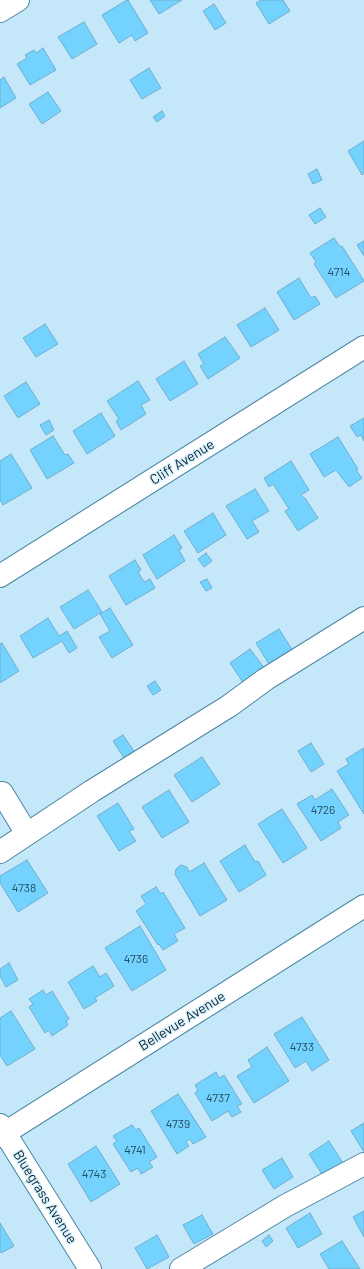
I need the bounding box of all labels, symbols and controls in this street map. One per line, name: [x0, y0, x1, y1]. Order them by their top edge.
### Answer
house number: 4714: [328, 265, 350, 279]
street label: Cliff Avenue: [147, 436, 217, 488]
house number: 4726: [311, 803, 335, 817]
house number: 4738: [12, 881, 36, 895]
house number: 4736: [124, 952, 148, 966]
street label: Bellevue Avenue: [136, 988, 228, 1054]
house number: 4733: [290, 1040, 314, 1054]
house number: 4737: [206, 1091, 230, 1105]
house number: 4739: [166, 1117, 190, 1131]
house number: 4741: [124, 1143, 146, 1157]
street label: Bluegrass Avenue: [9, 1147, 81, 1247]
house number: 4743: [82, 1167, 106, 1181]

